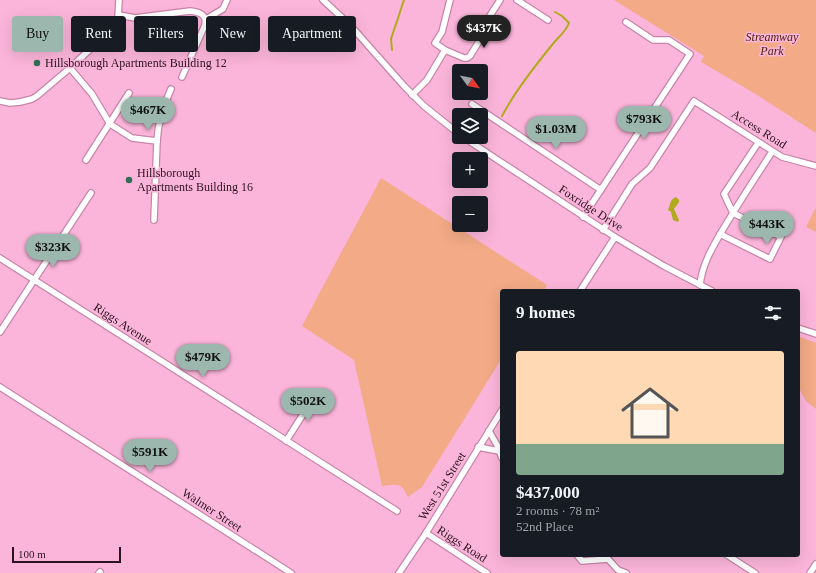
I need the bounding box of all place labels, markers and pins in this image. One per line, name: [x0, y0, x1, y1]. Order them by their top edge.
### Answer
pin: $437K: [456, 15, 512, 49]
place label: Hillsborough Apartments Building 12: [45, 56, 227, 70]
marker: Hillsborough Apartments Building 12: [32, 58, 42, 68]
pin: $467K: [120, 97, 176, 131]
pin: $793K: [616, 106, 672, 140]
pin: $1.03M: [523, 116, 589, 150]
place label: Hillsborough Apartments Building 16: [137, 166, 253, 194]
marker: Hillsborough Apartments Building 16: [124, 175, 134, 185]
pin: $443K: [739, 211, 795, 245]
pin: $323K: [25, 234, 81, 268]
pin: $479K: [175, 344, 231, 378]
pin: $502K: [280, 388, 336, 422]
pin: $591K: [122, 439, 178, 473]

